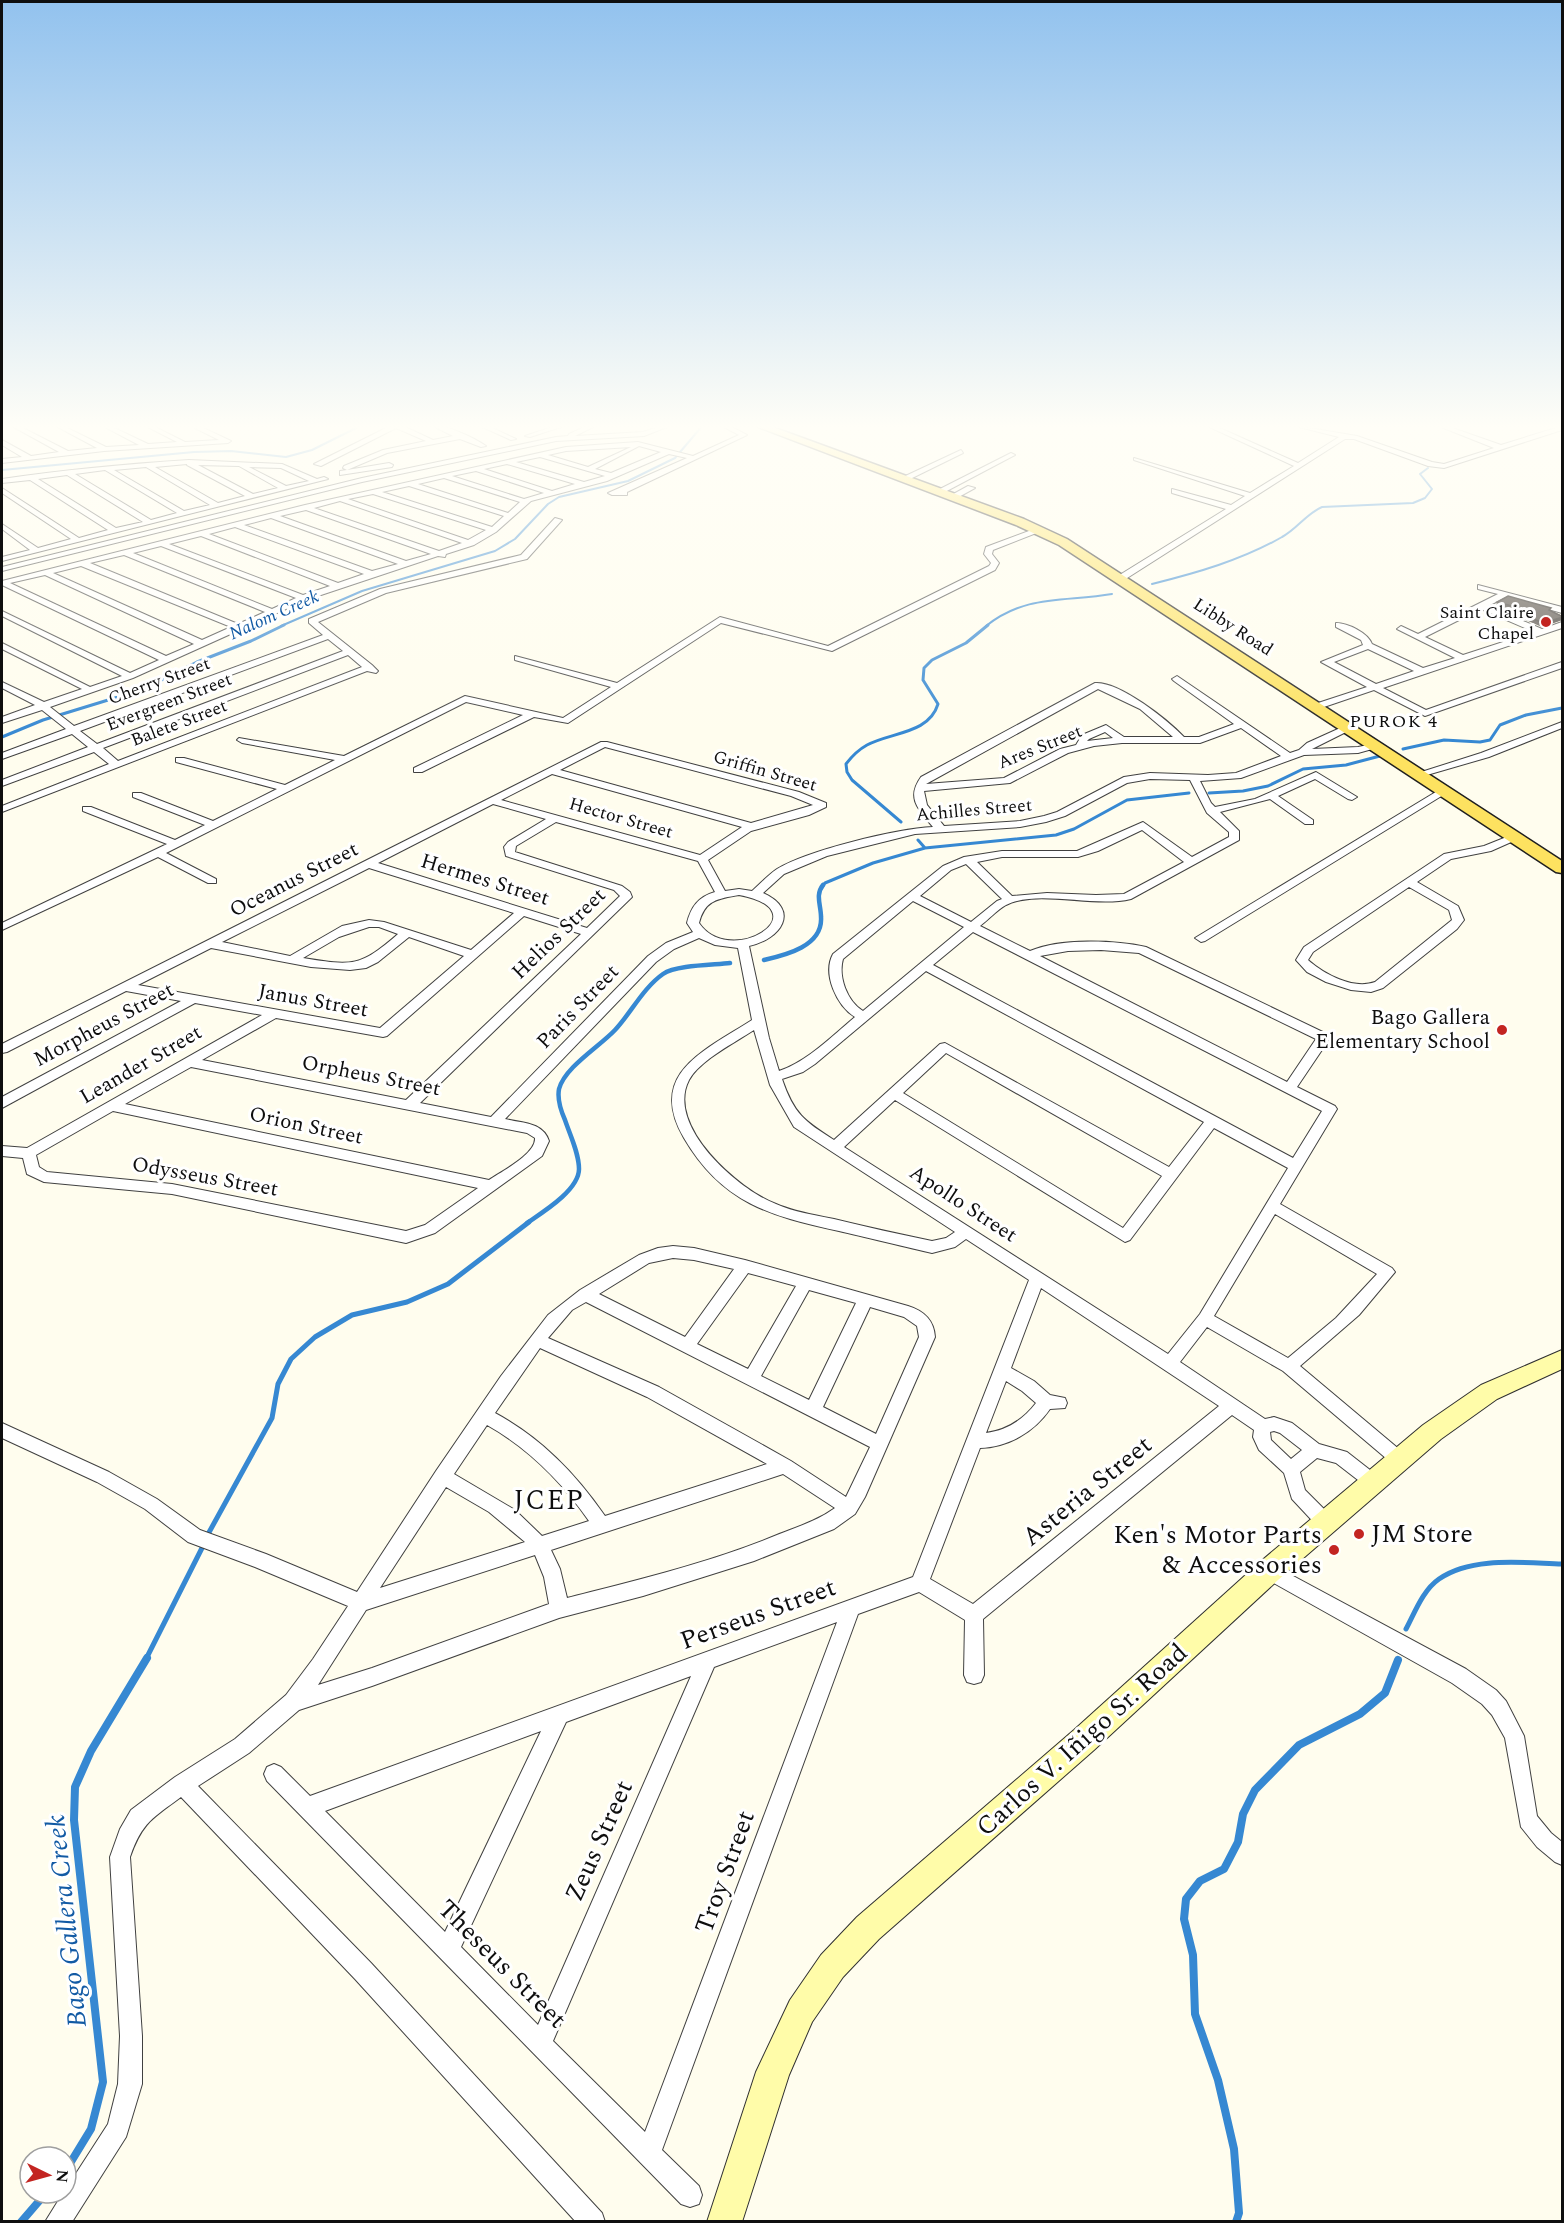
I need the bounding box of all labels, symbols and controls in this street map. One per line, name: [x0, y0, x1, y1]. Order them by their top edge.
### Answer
water label: Nalom Creek: [224, 583, 324, 647]
street label: Libby Road: [1188, 591, 1278, 663]
place label: Saint Claire Chapel: [1440, 599, 1534, 647]
marker: Saint Claire Chapel: [1539, 615, 1553, 629]
street label: Cherry Street: [104, 650, 214, 712]
street label: Evergreen Street: [102, 666, 236, 738]
street label: Balete Street: [127, 692, 231, 754]
district label: PUROK 4: [1349, 708, 1439, 735]
street label: Ares Street: [994, 718, 1086, 776]
street label: Griffin Street: [710, 743, 820, 799]
street label: Hector Street: [566, 790, 676, 846]
street label: Achilles Street: [915, 791, 1033, 829]
street label: Oceanus Street: [224, 834, 364, 926]
street label: Hermes Street: [417, 845, 553, 915]
street label: Helios Street: [504, 881, 614, 987]
street label: Paris Street: [529, 957, 627, 1057]
street label: Morpheus Street: [28, 974, 180, 1076]
street label: Janus Street: [255, 976, 371, 1026]
place label: Bago Gallera Elementary School: [1315, 1002, 1491, 1058]
street label: Leander Street: [74, 1017, 208, 1113]
marker: Bago Gallera Elementary School: [1495, 1023, 1509, 1037]
street label: Orpheus Street: [299, 1047, 443, 1105]
street label: Orion Street: [246, 1098, 366, 1154]
street label: Odysseus Street: [129, 1148, 281, 1206]
street label: Apollo Street: [903, 1157, 1023, 1251]
street label: Asteria Street: [1013, 1426, 1161, 1556]
district label: JCEP: [514, 1480, 584, 1522]
place label: JM Store: [1371, 1514, 1473, 1554]
place label: Ken's Motor Parts & Accessories: [1113, 1515, 1322, 1585]
marker: JM Store: [1352, 1527, 1366, 1541]
marker: Ken's Motor Parts & Accessories: [1327, 1543, 1341, 1557]
street label: Perseus Street: [674, 1567, 842, 1661]
street label: Carlos V. Iñigo Sr. Road: [967, 1634, 1197, 1846]
street label: Zeus Street: [554, 1774, 644, 1908]
street label: Troy Street: [684, 1805, 766, 1939]
water label: Bago Gallera Creek: [35, 1812, 99, 2029]
street label: Theseus Street: [428, 1890, 576, 2038]
north arrow: [18, 2145, 78, 2205]
text: N: [49, 2169, 74, 2184]

